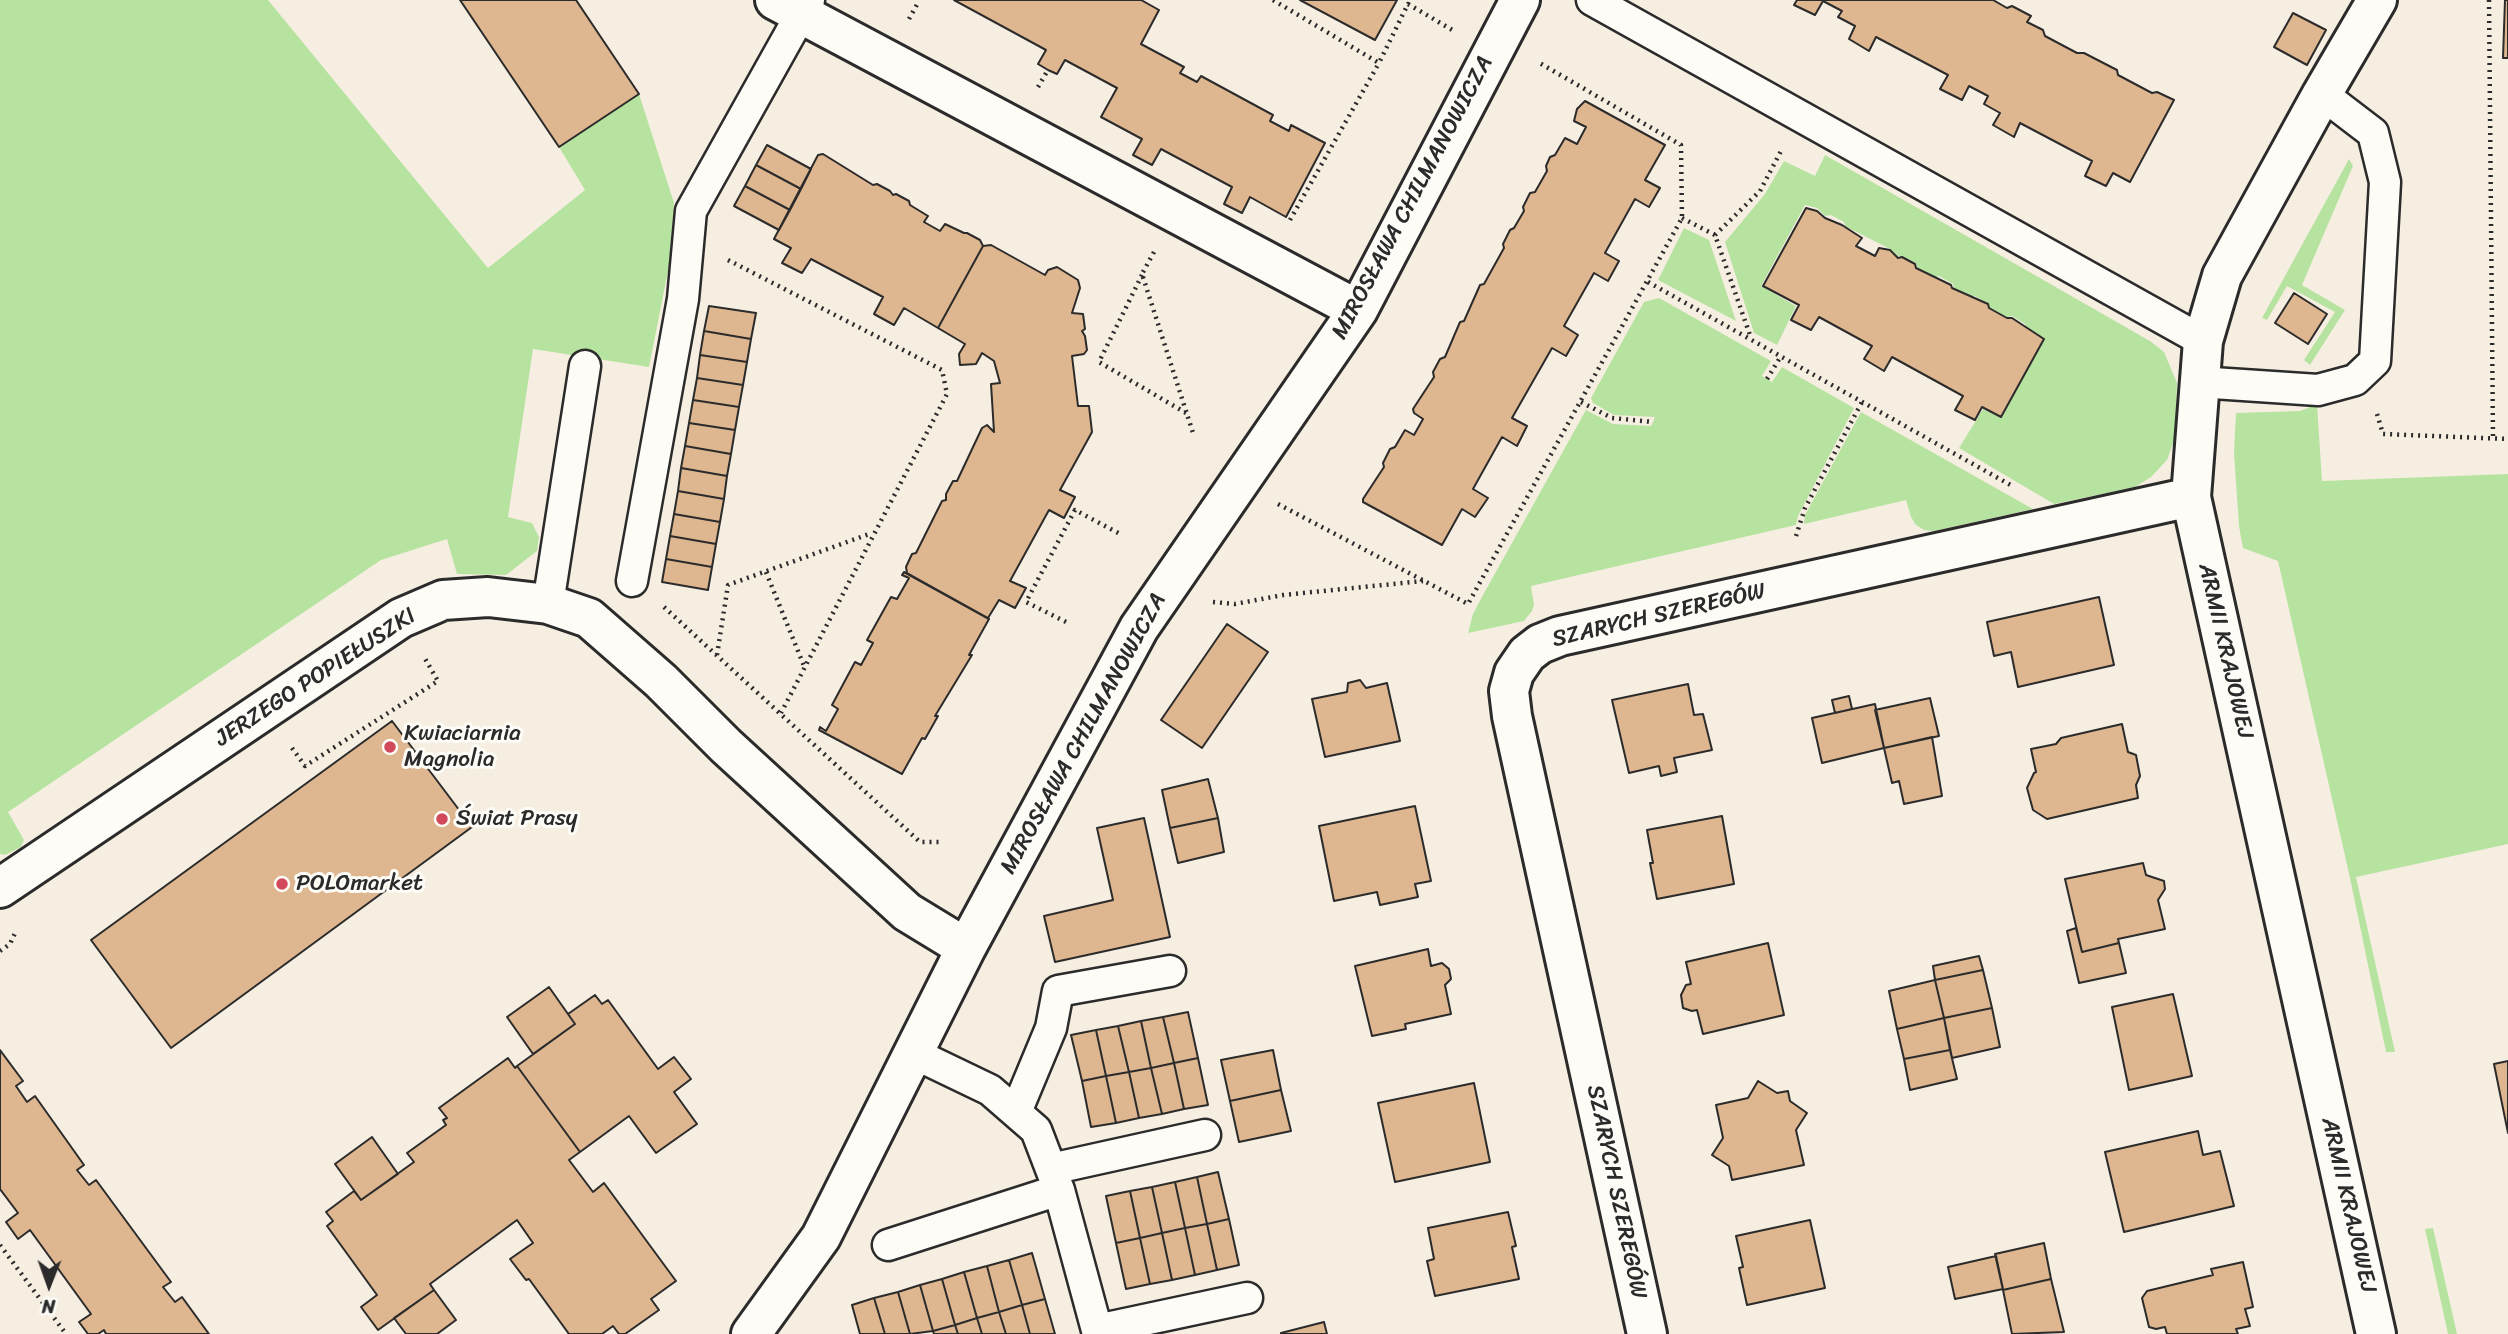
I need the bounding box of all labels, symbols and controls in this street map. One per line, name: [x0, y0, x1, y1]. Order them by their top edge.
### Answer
street label: MIROSŁAWA CHILMANOWICZA: [1326, 52, 1500, 344]
street label: ARMII KRAJOWEJ: [2191, 561, 2259, 741]
street label: SZARYCH SZEREGÓW: [1550, 578, 1768, 654]
street label: MIROSŁAWA CHILMANOWICZA: [995, 589, 1173, 879]
street label: JERZEGO POPIEŁUSZKI: [210, 603, 422, 753]
place label: Kwiaciarnia Magnolia: [404, 720, 521, 774]
marker: Kwiaciarnia Magnolia: [382, 739, 398, 755]
place label: Świat Prasy: [456, 805, 578, 833]
marker: Świat Prasy: [434, 811, 450, 827]
place label: POLOmarket: [296, 870, 423, 898]
marker: POLOmarket: [274, 876, 290, 892]
street label: SZARYCH SZEREGÓW: [1580, 1082, 1652, 1302]
street label: ARMII KRAJOWEJ: [2314, 1115, 2382, 1295]
north arrow: [14, 1250, 84, 1320]
text: N: [42, 1290, 56, 1323]

